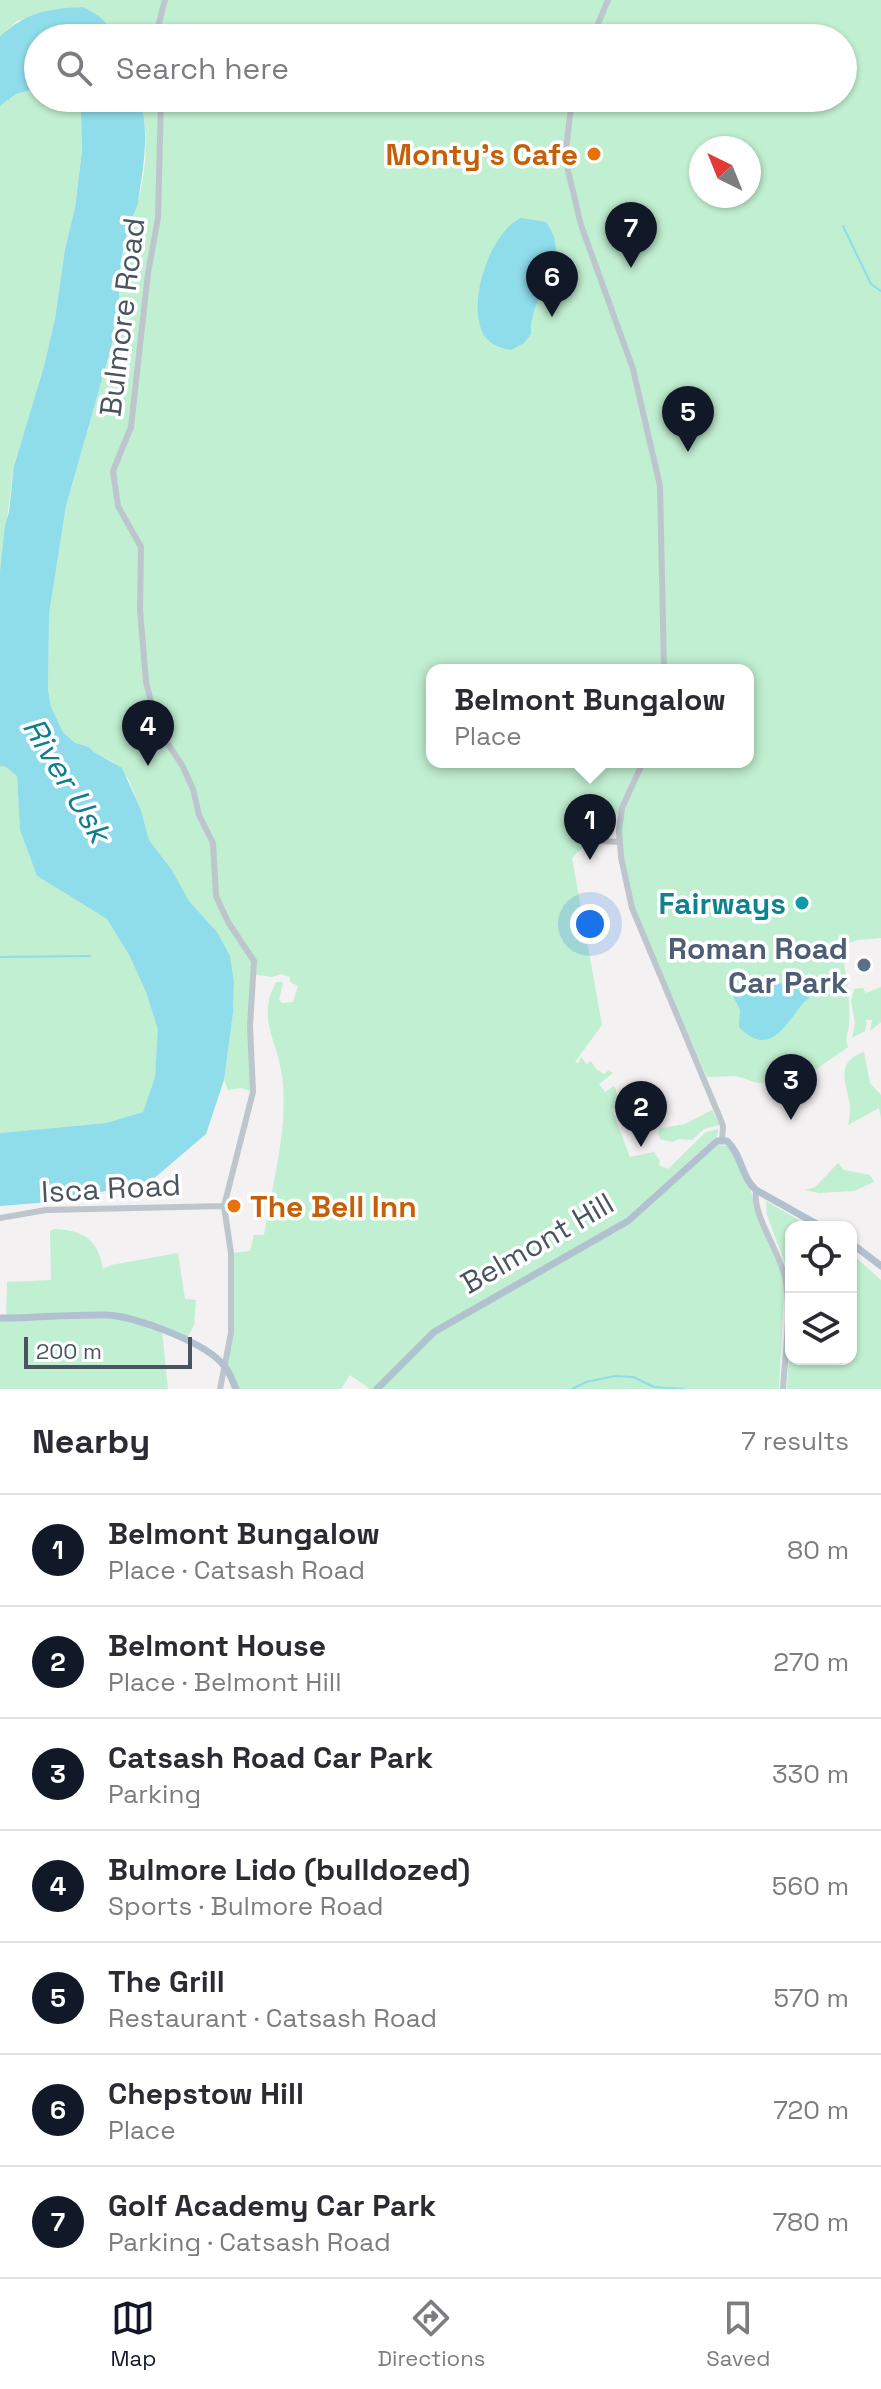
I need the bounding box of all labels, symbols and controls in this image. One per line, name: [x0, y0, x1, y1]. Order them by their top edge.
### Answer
search box: [24, 24, 857, 112]
icon: search: [52, 46, 96, 90]
text: Search here: [116, 49, 289, 88]
place label: Monty's Cafe: [386, 135, 578, 174]
north arrow: [689, 136, 761, 208]
marker: Monty's Cafe: [585, 145, 603, 163]
pin: 7: [605, 202, 657, 268]
street label: Bulmore Road: [90, 215, 154, 419]
pin: 6: [526, 251, 578, 317]
pin: 5: [662, 386, 714, 452]
popup: [426, 664, 754, 768]
text: Belmont Bungalow: [454, 680, 726, 719]
pin: 4: [122, 700, 174, 766]
water label: River Usk: [14, 710, 122, 853]
text: Place: [454, 719, 522, 753]
pin: 1: [564, 794, 616, 860]
place label: Fairways: [658, 884, 786, 923]
marker: Fairways: [793, 894, 811, 912]
your location: [570, 904, 610, 944]
place label: Roman Road Car Park: [668, 929, 848, 1002]
marker: Roman Road Car Park: [855, 956, 873, 974]
pin: 3: [765, 1054, 817, 1120]
pin: 2: [615, 1081, 667, 1147]
street label: Isca Road: [40, 1165, 182, 1211]
street label: Belmont Hill: [453, 1183, 621, 1303]
place label: The Bell Inn: [250, 1187, 417, 1226]
marker: The Bell Inn: [225, 1197, 243, 1215]
map controls: [785, 1221, 857, 1365]
button: locate: [785, 1221, 857, 1293]
button: layers: [785, 1293, 857, 1365]
scale bar: [24, 1333, 192, 1369]
text: 200 m: [36, 1337, 102, 1365]
text: Nearby: [32, 1420, 150, 1463]
text: 7 results: [741, 1424, 849, 1458]
text: Belmont Bungalow: [108, 1514, 380, 1553]
text: 1: [52, 1533, 64, 1567]
text: 80 m: [787, 1533, 849, 1567]
text: Place · Catsash Road: [108, 1553, 365, 1587]
text: Belmont House: [108, 1626, 326, 1665]
text: 2: [50, 1645, 66, 1679]
text: 270 m: [773, 1645, 849, 1679]
text: Place · Belmont Hill: [108, 1665, 342, 1699]
text: Catsash Road Car Park: [108, 1738, 433, 1777]
text: 3: [50, 1757, 66, 1791]
text: 330 m: [772, 1757, 849, 1791]
text: Parking: [108, 1777, 201, 1811]
text: Bulmore Lido (bulldozed): [108, 1850, 470, 1889]
text: 4: [50, 1869, 66, 1903]
text: 560 m: [772, 1869, 849, 1903]
text: Sports · Bulmore Road: [108, 1889, 384, 1923]
text: The Grill: [108, 1962, 225, 2001]
text: 5: [50, 1981, 66, 2015]
text: 570 m: [774, 1981, 849, 2015]
text: Restaurant · Catsash Road: [108, 2001, 437, 2035]
text: Chepstow Hill: [108, 2074, 304, 2113]
text: 6: [50, 2093, 66, 2127]
text: 720 m: [773, 2093, 849, 2127]
text: Place: [108, 2113, 176, 2147]
text: Golf Academy Car Park: [108, 2186, 436, 2225]
text: 7: [51, 2205, 65, 2239]
text: 780 m: [773, 2205, 849, 2239]
text: Parking · Catsash Road: [108, 2225, 391, 2259]
tab: Map: [111, 2296, 156, 2372]
tab: Directions: [377, 2296, 485, 2372]
tab: Saved: [706, 2296, 770, 2372]

